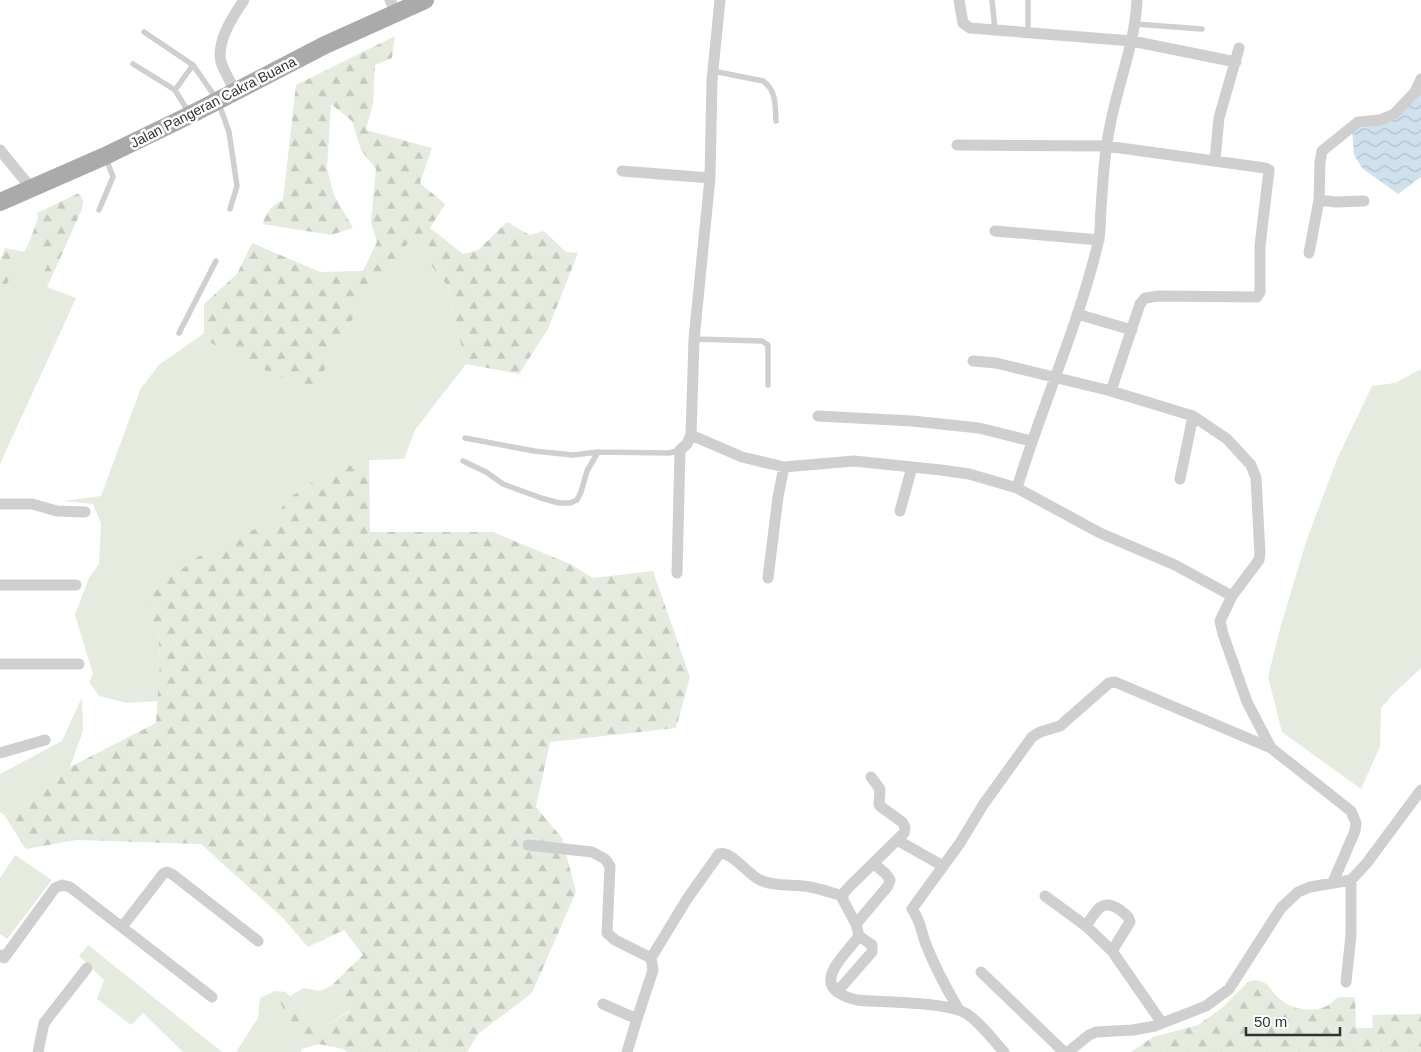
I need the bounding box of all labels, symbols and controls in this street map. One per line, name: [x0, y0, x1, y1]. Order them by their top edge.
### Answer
street label: Jalan Pangeran Cakra Buana: [128, 53, 299, 151]
scale bar: [1246, 1004, 1340, 1036]
text: 50 m: [1254, 1013, 1287, 1030]

